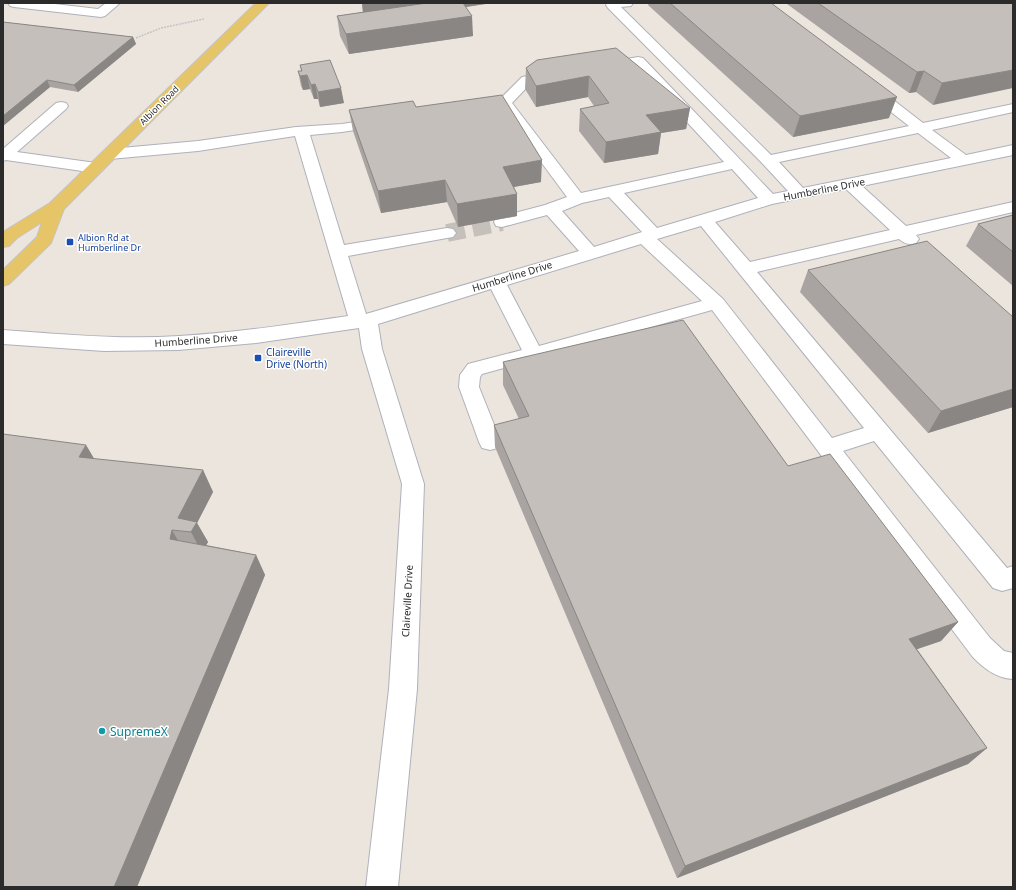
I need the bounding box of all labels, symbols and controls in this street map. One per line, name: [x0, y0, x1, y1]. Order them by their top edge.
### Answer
street label: Albion Road: [136, 82, 182, 128]
street label: Humberline Drive: [782, 174, 867, 204]
place label: Albion Rd at Humberline Dr: [78, 231, 141, 254]
marker: Albion Rd at Humberline Dr: [65, 237, 75, 247]
street label: Humberline Drive: [470, 257, 554, 295]
street label: Humberline Drive: [154, 330, 238, 350]
place label: Claireville Drive (North): [266, 345, 327, 371]
marker: Claireville Drive (North): [253, 353, 263, 363]
street label: Claireville Drive: [398, 564, 416, 637]
place label: SupremeX: [110, 723, 168, 740]
marker: SupremeX: [97, 726, 107, 736]

